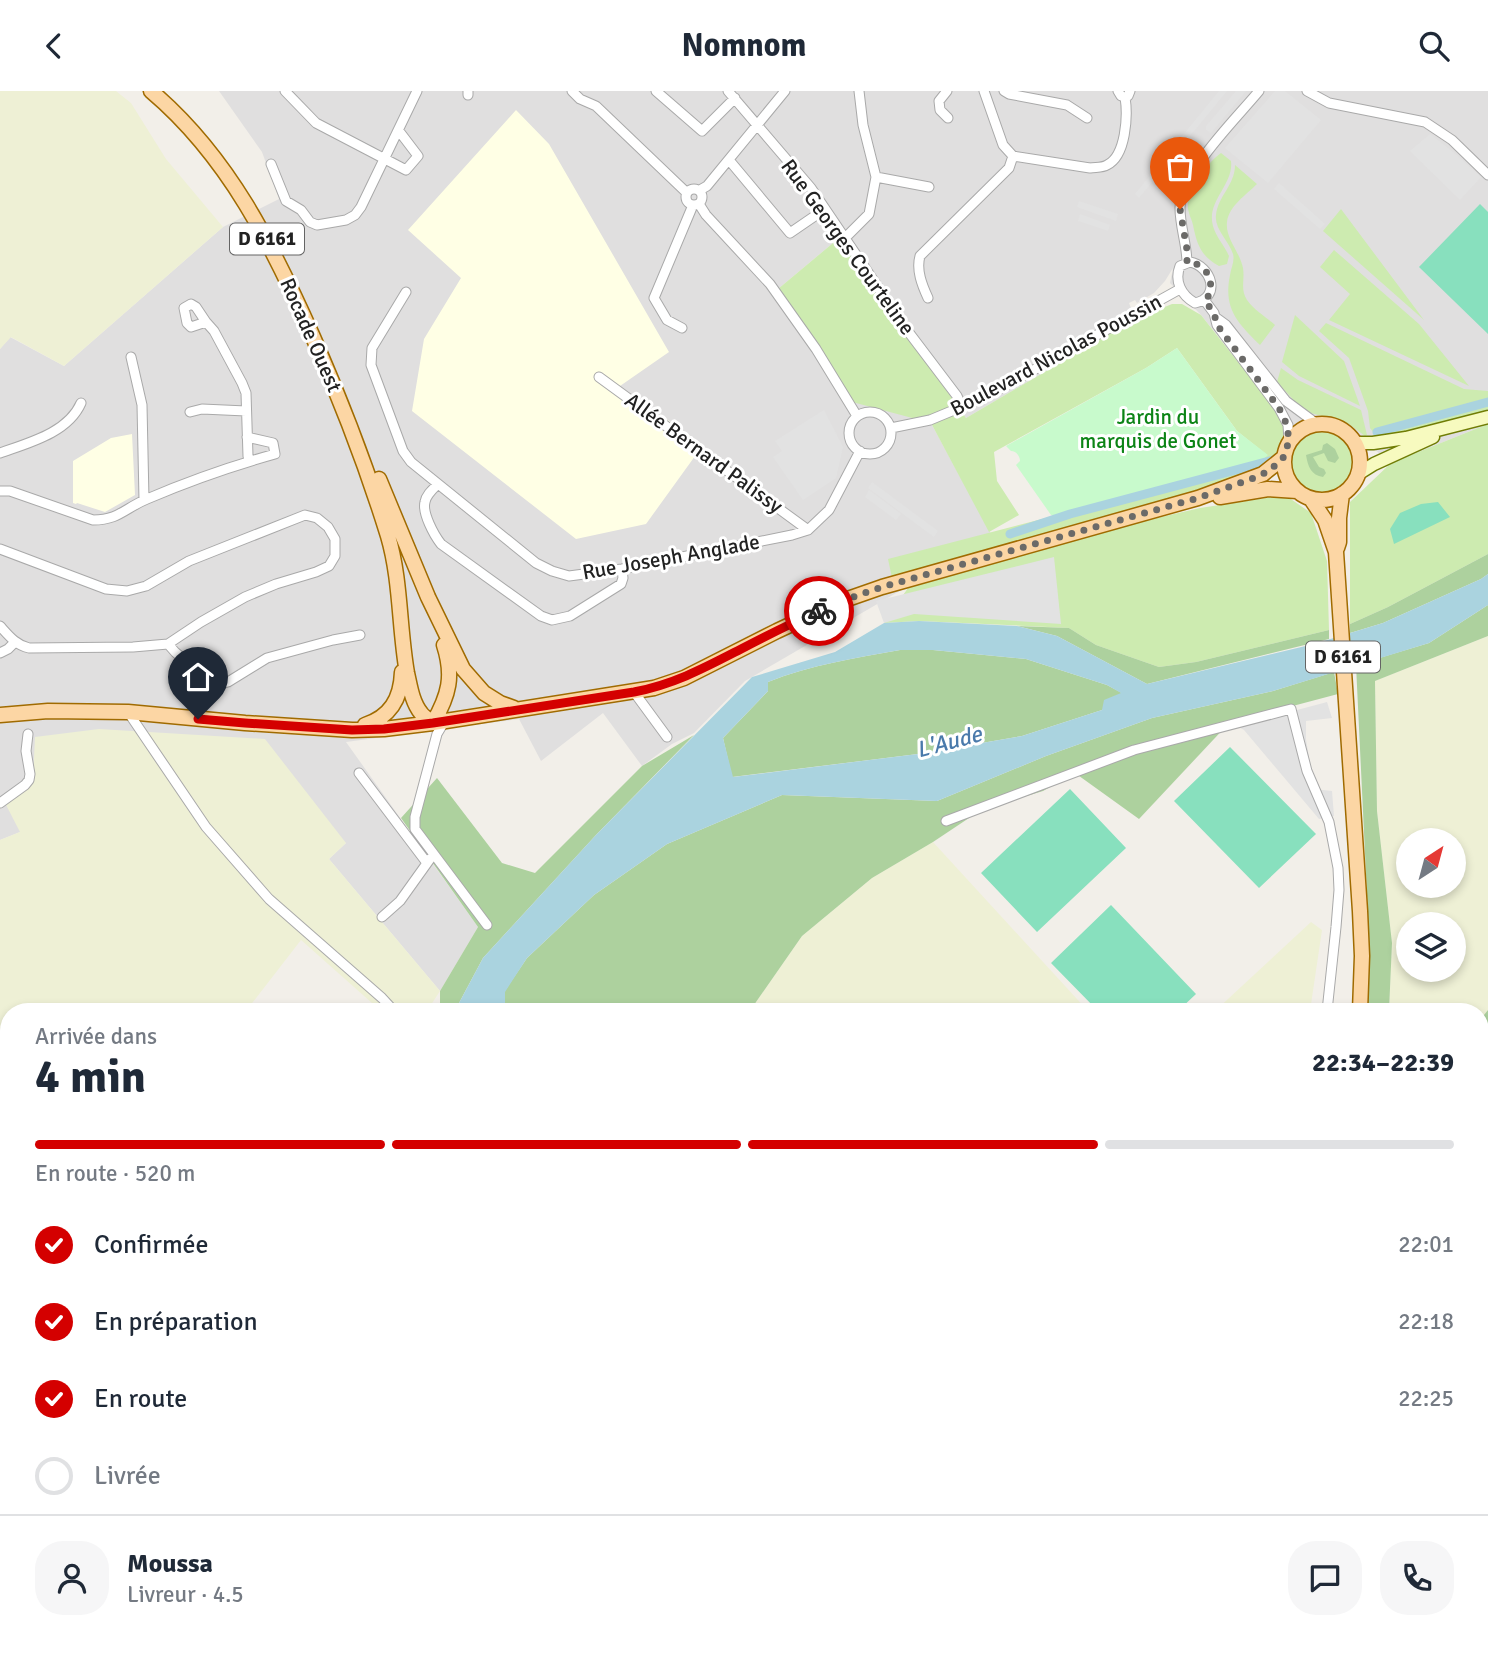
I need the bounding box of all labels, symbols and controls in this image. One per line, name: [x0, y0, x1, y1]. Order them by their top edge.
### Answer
text: Nomnom: [682, 26, 806, 65]
icon: back: [35, 27, 73, 65]
icon: search: [1415, 27, 1453, 65]
pin: [1150, 137, 1210, 209]
icon: bag: [1161, 148, 1199, 186]
street label: Rue Georges Courteline: [775, 154, 921, 340]
road number: D 6161: [230, 223, 304, 255]
street label: Rocade Ouest: [274, 274, 348, 396]
street label: Boulevard Nicolas Poussin: [946, 288, 1166, 422]
street label: Allée Bernard Palissy: [620, 387, 788, 519]
park label: Jardin du marquis de Gonet: [1080, 404, 1236, 454]
street label: Rue Joseph Anglade: [580, 529, 762, 585]
courier: [784, 576, 854, 646]
icon: bike: [800, 592, 838, 630]
road number: D 6161: [1306, 642, 1380, 673]
pin: [168, 647, 228, 719]
icon: home: [179, 658, 217, 696]
water label: L'Aude: [913, 719, 986, 765]
north arrow: [1396, 828, 1466, 898]
map controls: [1396, 828, 1466, 982]
button: layers: [1396, 912, 1466, 982]
text: Arrivée dans: [35, 1022, 157, 1051]
text: 22:34–22:39: [1312, 1047, 1454, 1079]
text: 4 min: [35, 1049, 146, 1105]
text: En route · 520 m: [35, 1159, 195, 1188]
icon: check: [35, 1226, 73, 1264]
text: Confirmée: [94, 1229, 209, 1261]
text: 22:01: [1398, 1230, 1454, 1259]
icon: check: [35, 1303, 73, 1341]
text: En préparation: [94, 1306, 258, 1338]
text: 22:18: [1398, 1307, 1454, 1336]
icon: check: [35, 1380, 73, 1418]
text: En route: [94, 1383, 187, 1415]
text: 22:25: [1398, 1384, 1454, 1413]
text: Livrée: [94, 1460, 161, 1492]
button: person: [35, 1541, 109, 1615]
button: chat: [1288, 1541, 1362, 1615]
button: phone: [1380, 1541, 1454, 1615]
text: Moussa: [127, 1548, 213, 1580]
text: Livreur · 4.5: [127, 1580, 244, 1609]

